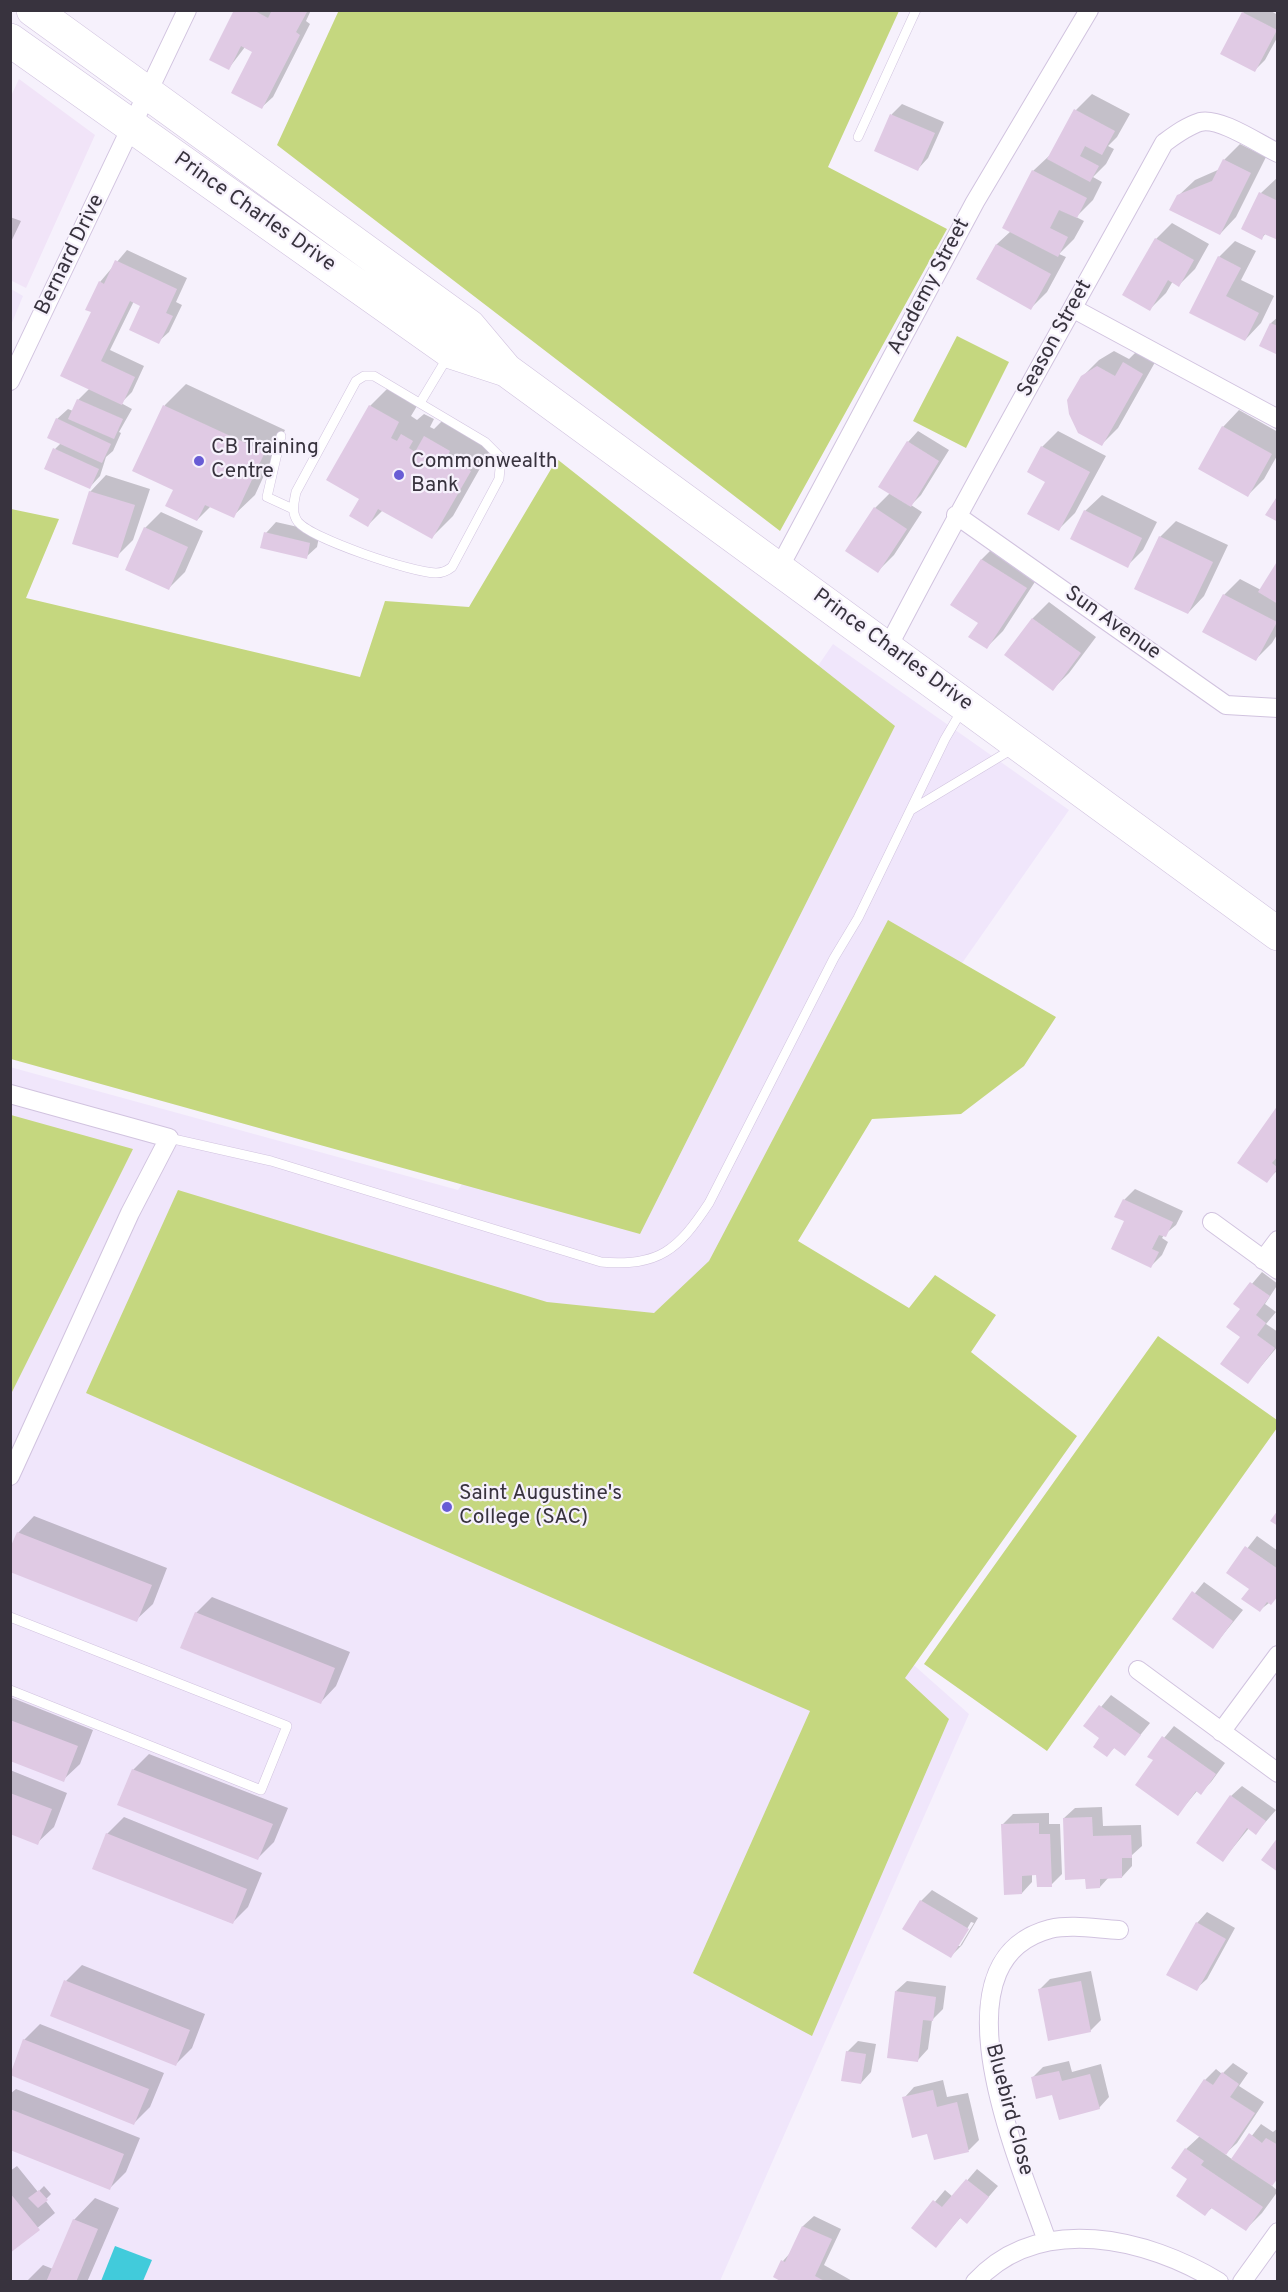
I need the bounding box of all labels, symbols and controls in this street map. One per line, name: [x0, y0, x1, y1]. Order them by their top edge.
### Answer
street label: Prince Charles Drive: [168, 148, 340, 278]
street label: Bernard Drive: [31, 191, 111, 319]
street label: Academy Street: [884, 215, 976, 359]
street label: Season Street: [1013, 276, 1099, 402]
place label: CB Training Centre: [211, 436, 319, 486]
place label: Commonwealth Bank: [411, 450, 558, 500]
marker: CB Training Centre: [192, 454, 206, 468]
marker: Commonwealth Bank: [392, 468, 406, 482]
street label: Sun Avenue: [1059, 582, 1165, 666]
street label: Prince Charles Drive: [807, 584, 977, 718]
place label: Saint Augustine's College (SAC): [459, 1482, 622, 1532]
marker: Saint Augustine's College (SAC): [440, 1500, 454, 1514]
street label: Bluebird Close: [978, 2041, 1038, 2179]

